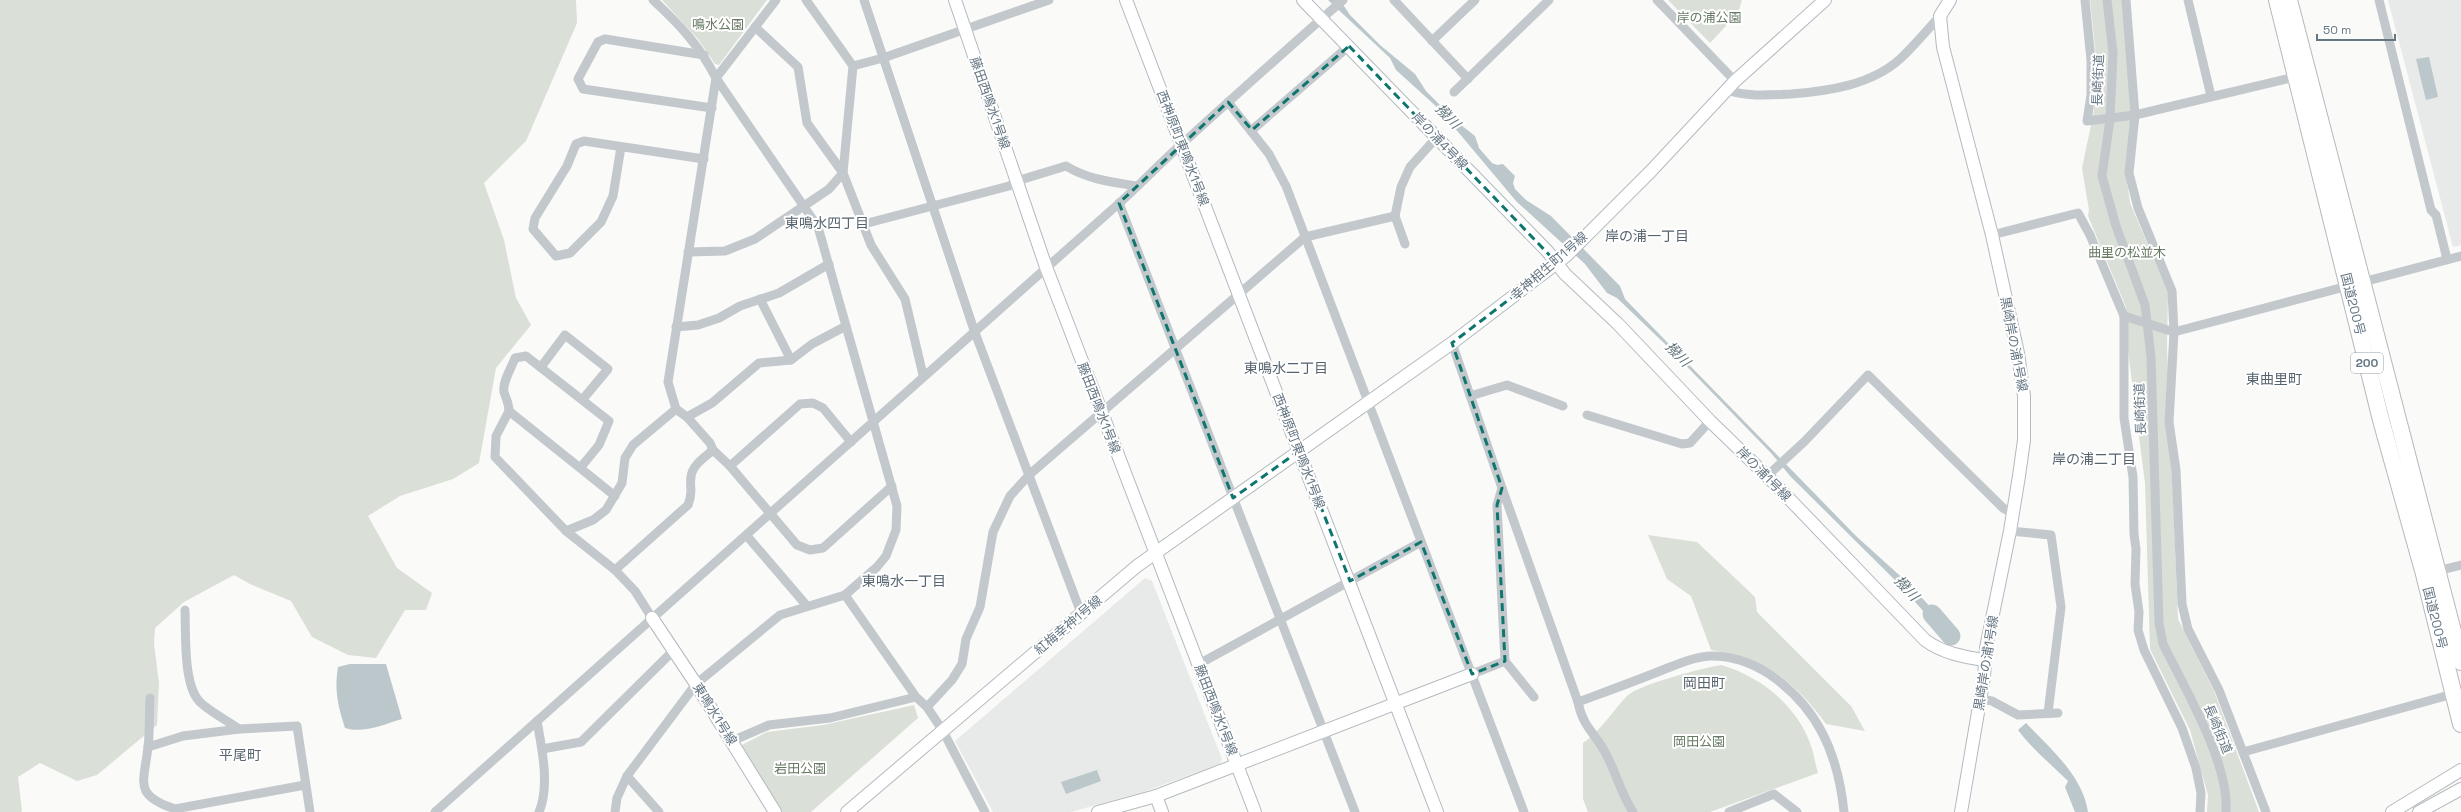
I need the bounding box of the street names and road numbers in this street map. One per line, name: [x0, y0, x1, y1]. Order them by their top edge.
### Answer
street label: 長崎街道: [2089, 54, 2107, 106]
street label: 藤田西鳴水1号線: [966, 55, 1014, 151]
street label: 西神原町東鳴水1号線: [1153, 88, 1213, 208]
street label: 岸の浦4号線: [1408, 109, 1472, 173]
street label: 幸神相生町1号線: [1507, 228, 1591, 304]
street label: 国道200号: [2337, 271, 2369, 337]
street label: 黒崎岸の浦1号線: [1996, 295, 2032, 393]
road number: 200: [2351, 353, 2383, 373]
street label: 藤田西鳴水1号線: [1074, 360, 1124, 456]
street label: 長崎街道: [2131, 383, 2149, 435]
street label: 西神原町東鳴水1号線: [1269, 391, 1329, 511]
street label: 岸の浦1号線: [1733, 443, 1795, 505]
street label: 国道200号: [2419, 585, 2451, 651]
street label: 紅梅幸神1号線: [1031, 592, 1105, 658]
street label: 黒崎岸の浦1号線: [1970, 614, 2002, 712]
street label: 藤田西鳴水1号線: [1191, 662, 1241, 758]
street label: 東鳴水1号線: [689, 680, 741, 748]
street label: 長崎街道: [2200, 702, 2236, 756]

